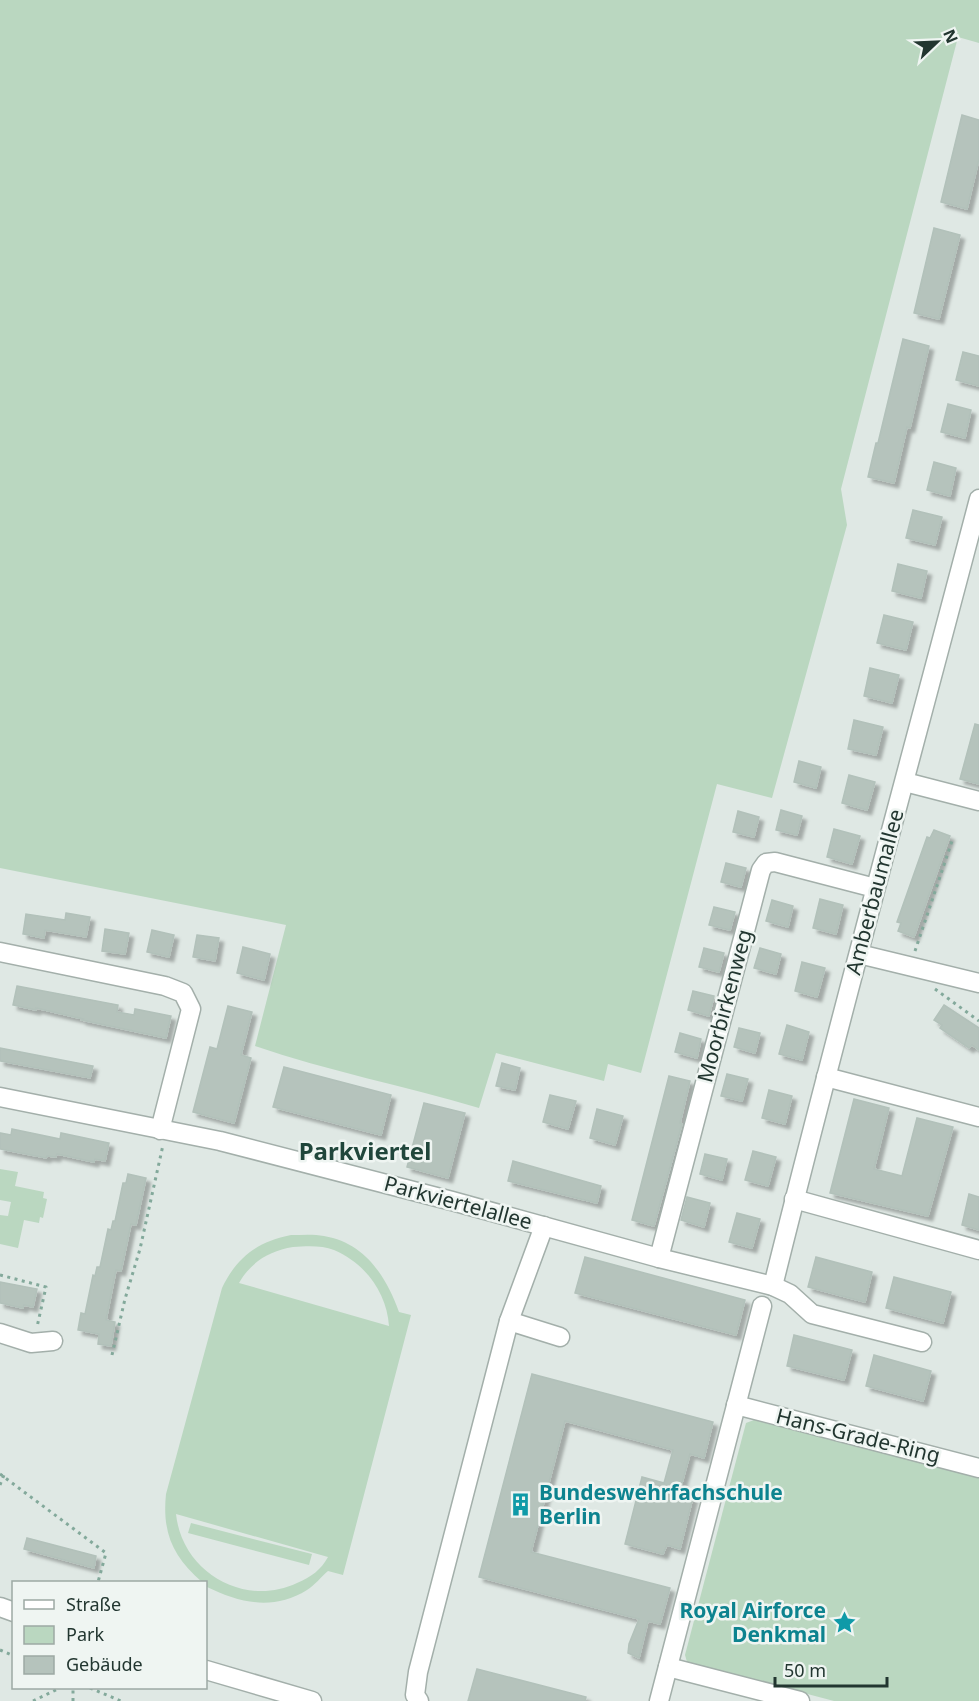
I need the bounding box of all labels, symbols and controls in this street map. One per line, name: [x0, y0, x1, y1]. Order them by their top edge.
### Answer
north arrow: [907, 12, 967, 72]
text: N: [938, 26, 963, 46]
street label: Amberbaumallee: [838, 806, 910, 978]
street label: Moorbirkenweg: [690, 926, 758, 1085]
district label: Parkviertel: [299, 1134, 431, 1167]
street label: Parkviertelallee: [381, 1169, 535, 1235]
street label: Hans-Grade-Ring: [773, 1401, 943, 1469]
place label: Bundeswehrfachschule Berlin: [539, 1478, 783, 1530]
building icon: Bundeswehrfachschule Berlin: [508, 1492, 534, 1518]
legend: [12, 1581, 207, 1689]
text: Straße: [66, 1592, 121, 1616]
place label: Royal Airforce Denkmal: [679, 1596, 826, 1648]
place icon: Royal Airforce Denkmal: [831, 1610, 857, 1636]
text: Park: [66, 1622, 104, 1646]
scale bar: [775, 1650, 888, 1688]
text: Gebäude: [66, 1652, 143, 1676]
text: 50 m: [784, 1658, 826, 1682]

